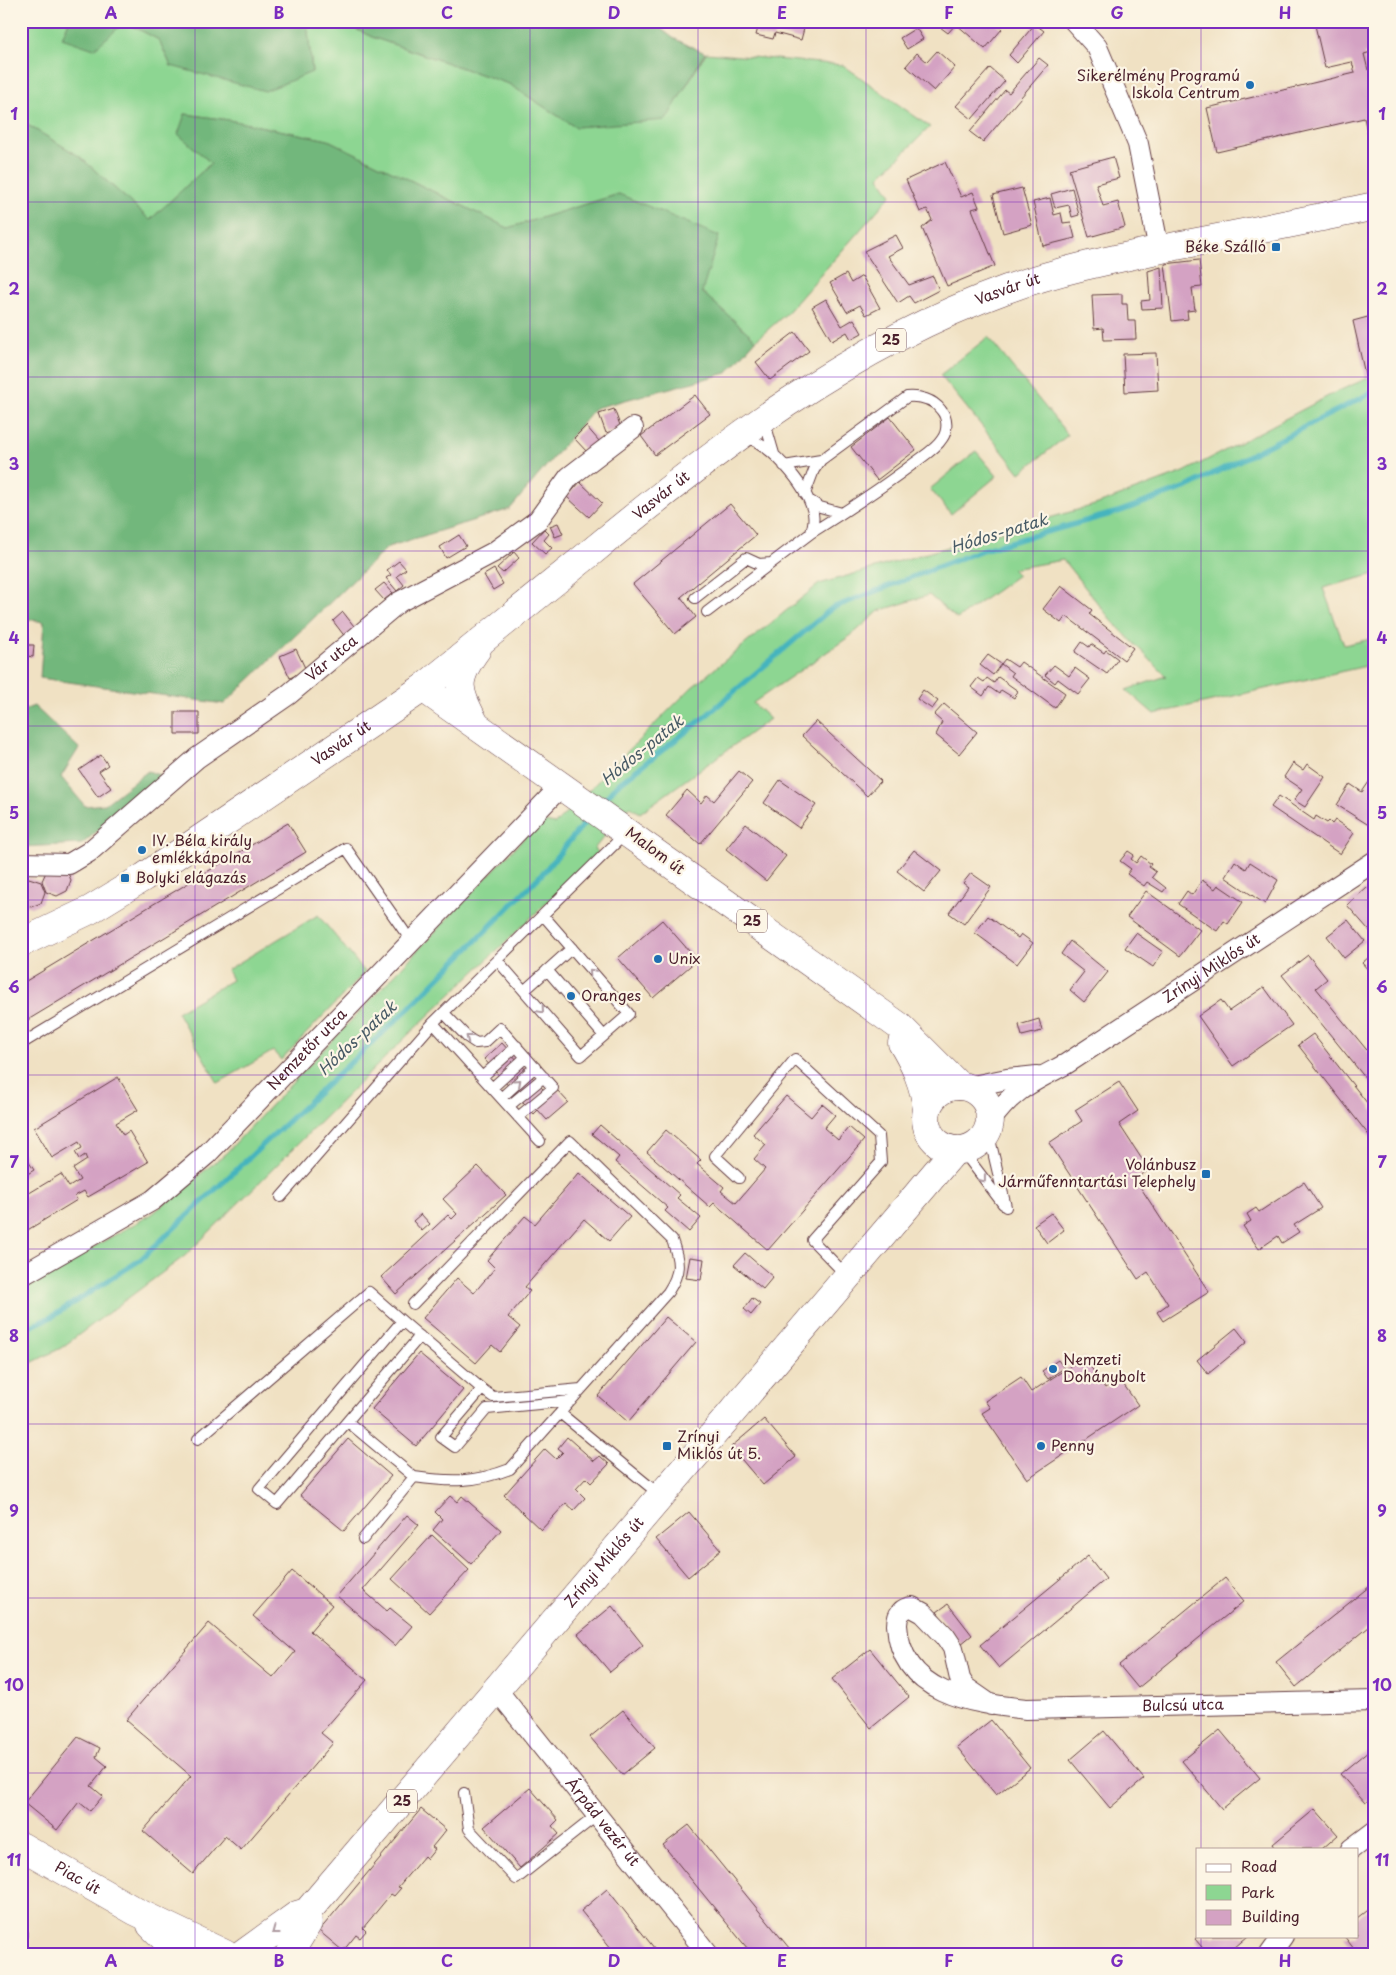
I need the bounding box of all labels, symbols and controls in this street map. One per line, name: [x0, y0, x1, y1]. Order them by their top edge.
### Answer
text: A: [105, 0, 118, 24]
text: B: [274, 0, 285, 24]
text: C: [441, 0, 453, 24]
text: D: [608, 0, 620, 24]
text: E: [777, 0, 787, 24]
text: F: [944, 0, 954, 24]
text: G: [1110, 0, 1124, 24]
text: H: [1279, 0, 1291, 24]
place label: Sikerélmény Programú Iskola Centrum: [1077, 63, 1240, 103]
marker: Sikerélmény Programú Iskola Centrum: [1244, 79, 1256, 91]
text: 1: [10, 101, 18, 125]
text: 1: [1378, 101, 1386, 125]
place label: Béke Szálló: [1185, 234, 1266, 257]
marker: Béke Szálló: [1270, 241, 1282, 253]
street label: Vasvár út: [971, 266, 1043, 310]
text: 2: [8, 276, 20, 300]
text: 2: [1376, 276, 1388, 300]
road number: 25: [876, 328, 906, 352]
text: 3: [9, 451, 19, 475]
text: 3: [1377, 451, 1387, 475]
street label: Vasvár út: [627, 464, 694, 524]
water label: Hódos-patak: [947, 506, 1051, 558]
text: 4: [9, 625, 20, 649]
text: 4: [1377, 625, 1388, 649]
street label: Vár utca: [300, 629, 362, 686]
water label: Hódos-patak: [595, 708, 689, 790]
street label: Vasvár út: [306, 714, 375, 771]
text: 5: [9, 800, 19, 824]
text: 5: [1377, 800, 1387, 824]
street label: Malom út: [621, 820, 691, 879]
place label: IV. Béla király emlékkápolna: [152, 828, 252, 868]
marker: IV. Béla király emlékkápolna: [136, 844, 148, 856]
place label: Bolyki elágazás: [135, 865, 247, 888]
marker: Bolyki elágazás: [119, 872, 131, 884]
road number: 25: [737, 909, 767, 932]
street label: Zrínyi Miklós út: [1157, 927, 1264, 1008]
place label: Unix: [668, 946, 701, 969]
marker: Unix: [652, 953, 664, 965]
one-way arrow: [590, 969, 598, 978]
text: 6: [8, 974, 20, 998]
text: 6: [1376, 974, 1388, 998]
place label: Oranges: [581, 983, 641, 1006]
marker: Oranges: [565, 990, 577, 1002]
water label: Hódos-patak: [311, 993, 402, 1080]
street label: Nemzetőr utca: [261, 1002, 352, 1095]
one-way arrow: [535, 1004, 543, 1013]
one-way arrow: [466, 1035, 475, 1043]
one-way arrow: [512, 1079, 521, 1088]
text: 7: [9, 1149, 19, 1173]
text: 7: [1377, 1149, 1387, 1173]
place label: Volánbusz Járműfenntartási Telephely: [998, 1152, 1196, 1192]
marker: Volánbusz Járműfenntartási Telephely: [1200, 1168, 1212, 1180]
one-way arrow: [978, 1173, 986, 1182]
text: 8: [9, 1323, 19, 1347]
text: 8: [1377, 1323, 1387, 1347]
place label: Nemzeti Dohánybolt: [1063, 1347, 1146, 1387]
marker: Nemzeti Dohánybolt: [1047, 1363, 1059, 1375]
place label: Zrínyi Miklós út 5.: [677, 1424, 761, 1464]
place label: Penny: [1051, 1433, 1095, 1456]
marker: Zrínyi Miklós út 5.: [661, 1440, 673, 1452]
marker: Penny: [1035, 1440, 1047, 1452]
text: 9: [9, 1498, 19, 1522]
text: 9: [1377, 1498, 1387, 1522]
street label: Zrínyi Miklós út: [558, 1511, 648, 1612]
text: 10: [4, 1672, 24, 1696]
text: 10: [1372, 1672, 1392, 1696]
street label: Bulcsú utca: [1142, 1691, 1225, 1716]
street label: Árpád vezér út: [561, 1772, 646, 1870]
road number: 25: [387, 1790, 417, 1812]
text: 11: [7, 1847, 21, 1871]
text: 11: [1375, 1847, 1389, 1871]
legend: [1196, 1848, 1358, 1938]
text: Road: [1241, 1854, 1277, 1877]
street label: Piac út: [51, 1855, 106, 1899]
text: Park: [1241, 1880, 1275, 1903]
text: Building: [1241, 1904, 1300, 1927]
one-way arrow: [272, 1926, 281, 1934]
text: A: [105, 1948, 118, 1972]
text: B: [274, 1948, 285, 1972]
text: C: [441, 1948, 453, 1972]
text: D: [608, 1948, 620, 1972]
text: E: [777, 1948, 787, 1972]
text: F: [944, 1948, 954, 1972]
text: G: [1110, 1948, 1124, 1972]
text: H: [1279, 1948, 1291, 1972]

